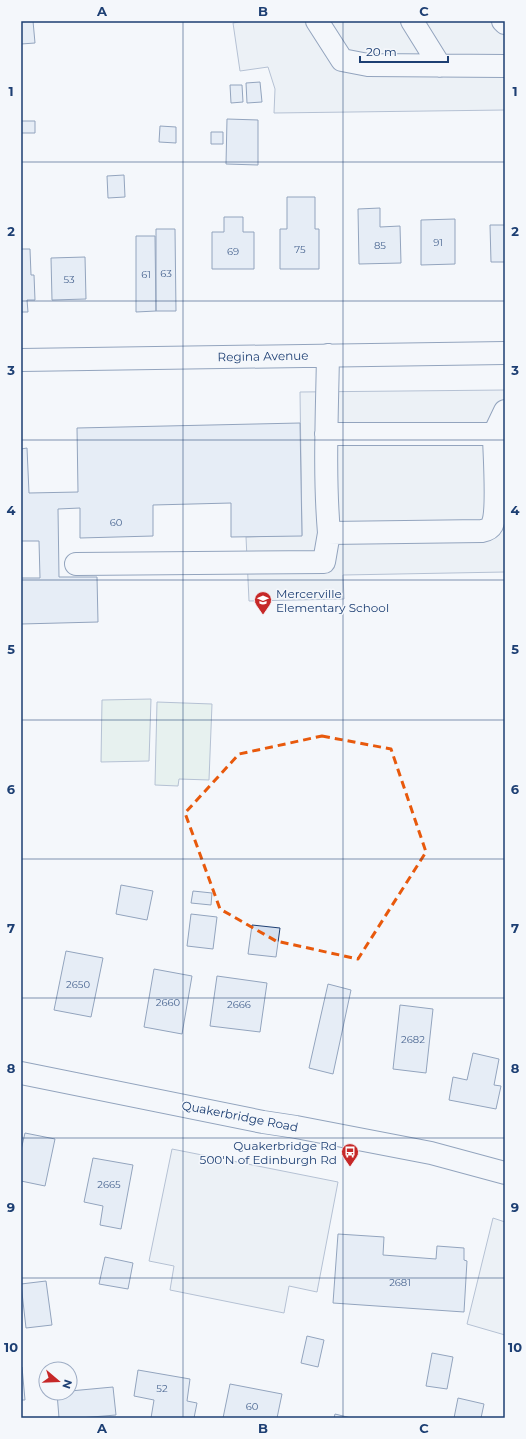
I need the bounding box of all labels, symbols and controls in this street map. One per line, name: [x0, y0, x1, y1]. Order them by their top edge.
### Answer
text: A: [96, 3, 108, 19]
text: B: [258, 3, 268, 19]
text: C: [419, 3, 429, 19]
scale bar: [360, 38, 448, 64]
text: 20 m: [366, 44, 397, 59]
text: 1: [8, 83, 14, 99]
text: 1: [512, 83, 518, 99]
text: 2: [7, 223, 15, 239]
text: 2: [511, 223, 519, 239]
house number: 91: [433, 236, 443, 249]
house number: 85: [374, 239, 386, 252]
house number: 75: [294, 243, 306, 256]
house number: 69: [227, 245, 239, 258]
house number: 63: [160, 267, 172, 280]
house number: 61: [141, 268, 151, 281]
house number: 53: [63, 273, 75, 286]
street label: Regina Avenue: [217, 348, 309, 364]
text: 3: [6, 362, 15, 378]
text: 3: [510, 362, 519, 378]
text: 4: [7, 502, 16, 518]
text: 4: [511, 502, 520, 518]
house number: 60: [110, 516, 123, 529]
place label: Mercerville Elementary School: [276, 586, 389, 615]
school or university icon: Mercerville Elementary School: [253, 590, 273, 615]
text: 5: [7, 641, 15, 657]
text: 5: [511, 641, 519, 657]
text: 6: [7, 781, 16, 797]
text: 6: [511, 781, 520, 797]
text: 7: [7, 920, 15, 936]
text: 7: [511, 920, 519, 936]
house number: 2650: [66, 978, 90, 991]
house number: 2660: [156, 996, 181, 1009]
house number: 2666: [227, 998, 251, 1011]
house number: 2682: [401, 1033, 425, 1046]
text: 8: [7, 1060, 16, 1076]
text: 8: [511, 1060, 520, 1076]
street label: Quakerbridge Road: [180, 1097, 300, 1135]
place label: Quakerbridge Rd 500'N of Edinburgh Rd: [200, 1138, 337, 1167]
bus stop icon: Quakerbridge Rd 500'N of Edinburgh Rd: [340, 1142, 360, 1167]
house number: 2665: [97, 1178, 121, 1191]
text: 9: [7, 1199, 15, 1215]
text: 9: [511, 1199, 519, 1215]
house number: 2681: [389, 1276, 411, 1289]
text: 10: [4, 1339, 18, 1355]
text: 10: [508, 1339, 522, 1355]
north arrow: [38, 1361, 78, 1401]
text: N: [59, 1378, 76, 1391]
house number: 52: [156, 1382, 168, 1395]
house number: 60: [246, 1400, 259, 1413]
text: A: [96, 1420, 108, 1436]
text: B: [258, 1420, 268, 1436]
text: C: [419, 1420, 429, 1436]

